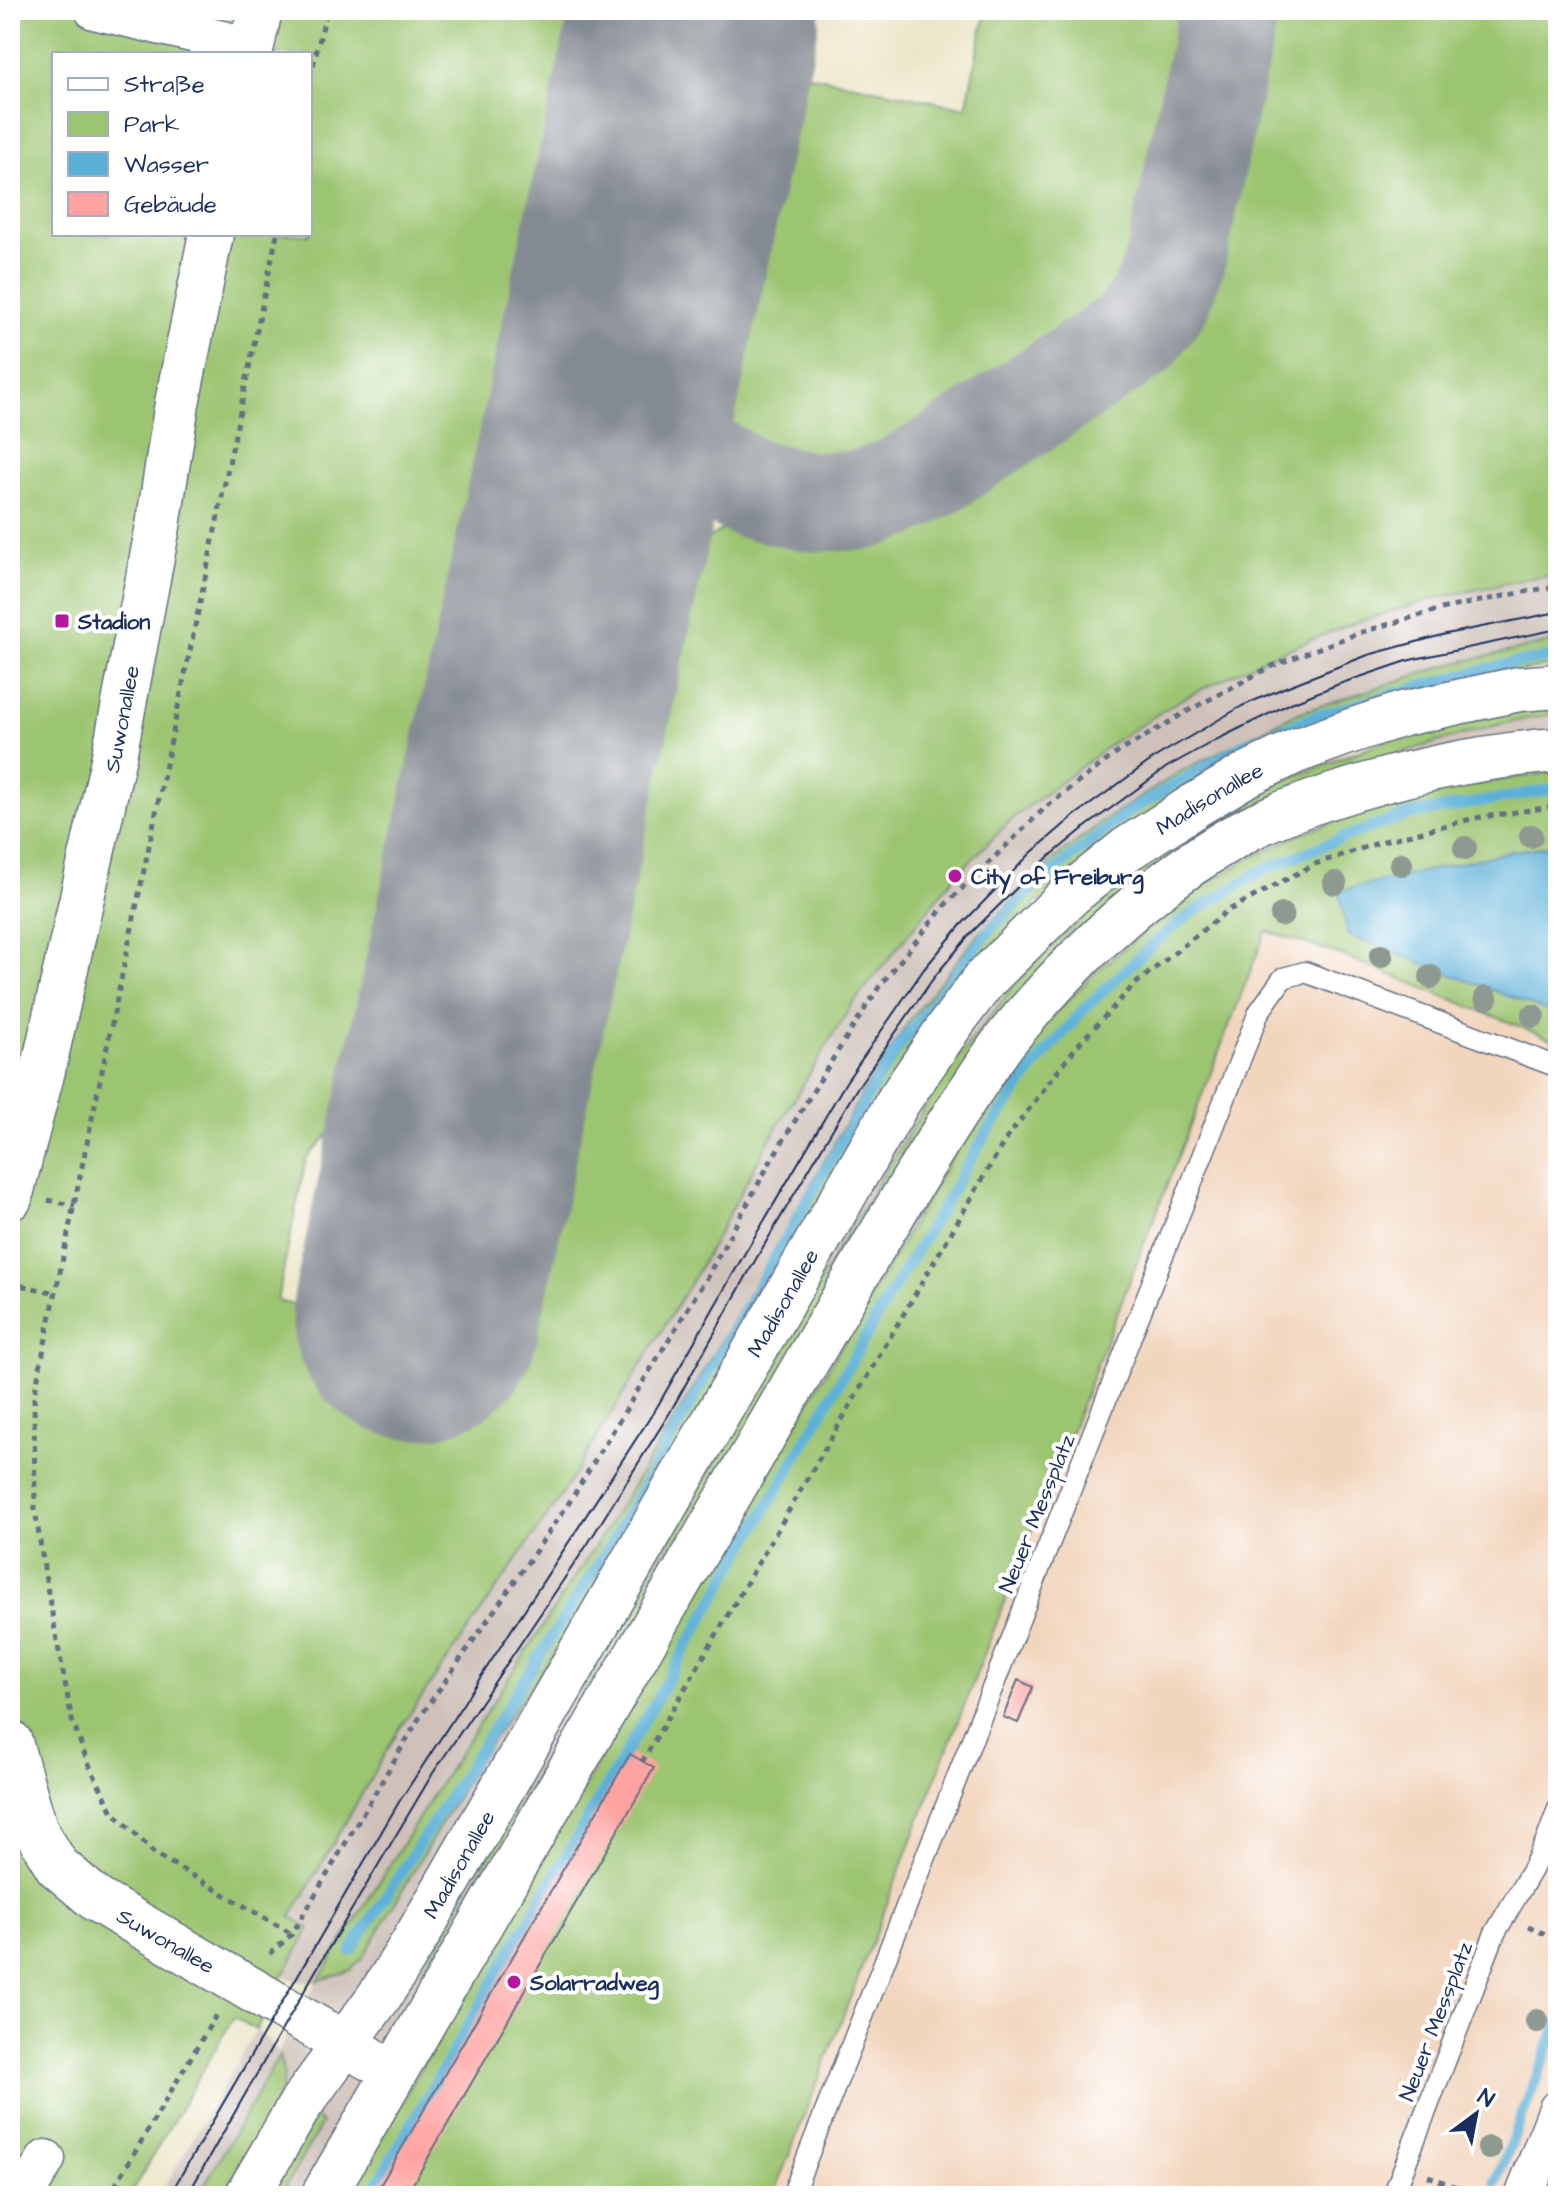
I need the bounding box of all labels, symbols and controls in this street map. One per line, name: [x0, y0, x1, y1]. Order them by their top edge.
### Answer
legend: [52, 52, 312, 236]
text: Straße: [124, 68, 205, 102]
text: Park: [124, 108, 180, 142]
text: Wasser: [124, 148, 209, 182]
text: Gebäude: [124, 188, 217, 222]
place label: Stadion: [77, 607, 150, 638]
marker: Stadion: [53, 612, 71, 630]
street label: Suwonallee: [97, 663, 148, 776]
street label: Madisonallee: [1150, 755, 1269, 844]
place label: City of Freiburg: [971, 862, 1144, 895]
marker: City of Freiburg: [946, 867, 964, 885]
street label: Madisonallee: [740, 1243, 827, 1363]
street label: Neuer Messplatz: [991, 1430, 1083, 1598]
street label: Madisonallee: [416, 1805, 503, 1925]
street label: Suwonallee: [111, 1901, 220, 1982]
street label: Neuer Messplatz: [1392, 1937, 1481, 2106]
place label: Solarradweg: [529, 1968, 660, 2000]
marker: Solarradweg: [505, 1973, 523, 1991]
north arrow: [1436, 2074, 1516, 2154]
text: N: [1472, 2082, 1500, 2115]

